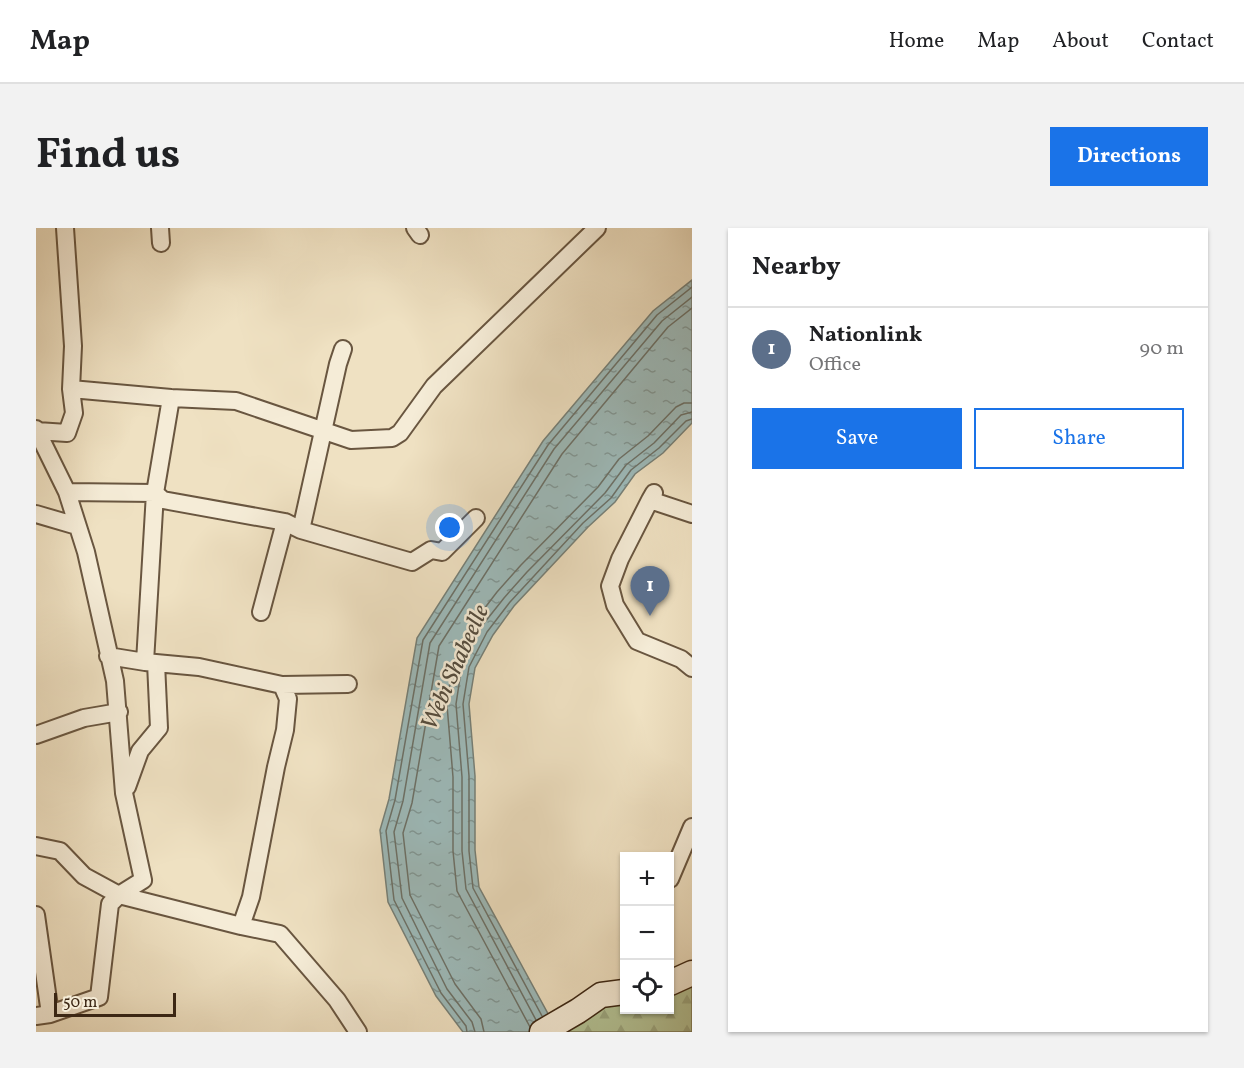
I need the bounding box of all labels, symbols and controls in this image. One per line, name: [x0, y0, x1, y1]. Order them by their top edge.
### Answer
text: Map: [30, 22, 90, 61]
text: Home: [889, 27, 944, 56]
text: Map: [977, 27, 1019, 56]
text: About: [1052, 27, 1109, 56]
text: Contact: [1142, 27, 1214, 56]
text: Find us: [36, 127, 180, 186]
button: Directions: [1050, 127, 1208, 186]
text: Nearby: [752, 249, 841, 285]
text: Nationlink: [809, 320, 922, 351]
text: 1: [767, 335, 776, 363]
text: 90 m: [1140, 335, 1184, 363]
text: Office: [809, 351, 861, 379]
button: Save: [752, 408, 962, 469]
button: Share: [974, 408, 1184, 469]
your location: [435, 513, 464, 542]
pin: 1: [630, 566, 670, 616]
water label: Webi Shabeelle: [413, 600, 499, 736]
map controls: [620, 852, 674, 1014]
button: +: [620, 852, 674, 906]
button: −: [620, 906, 674, 960]
button: locate: [620, 960, 674, 1014]
scale bar: [54, 990, 176, 1018]
text: 50 m: [63, 992, 97, 1014]

